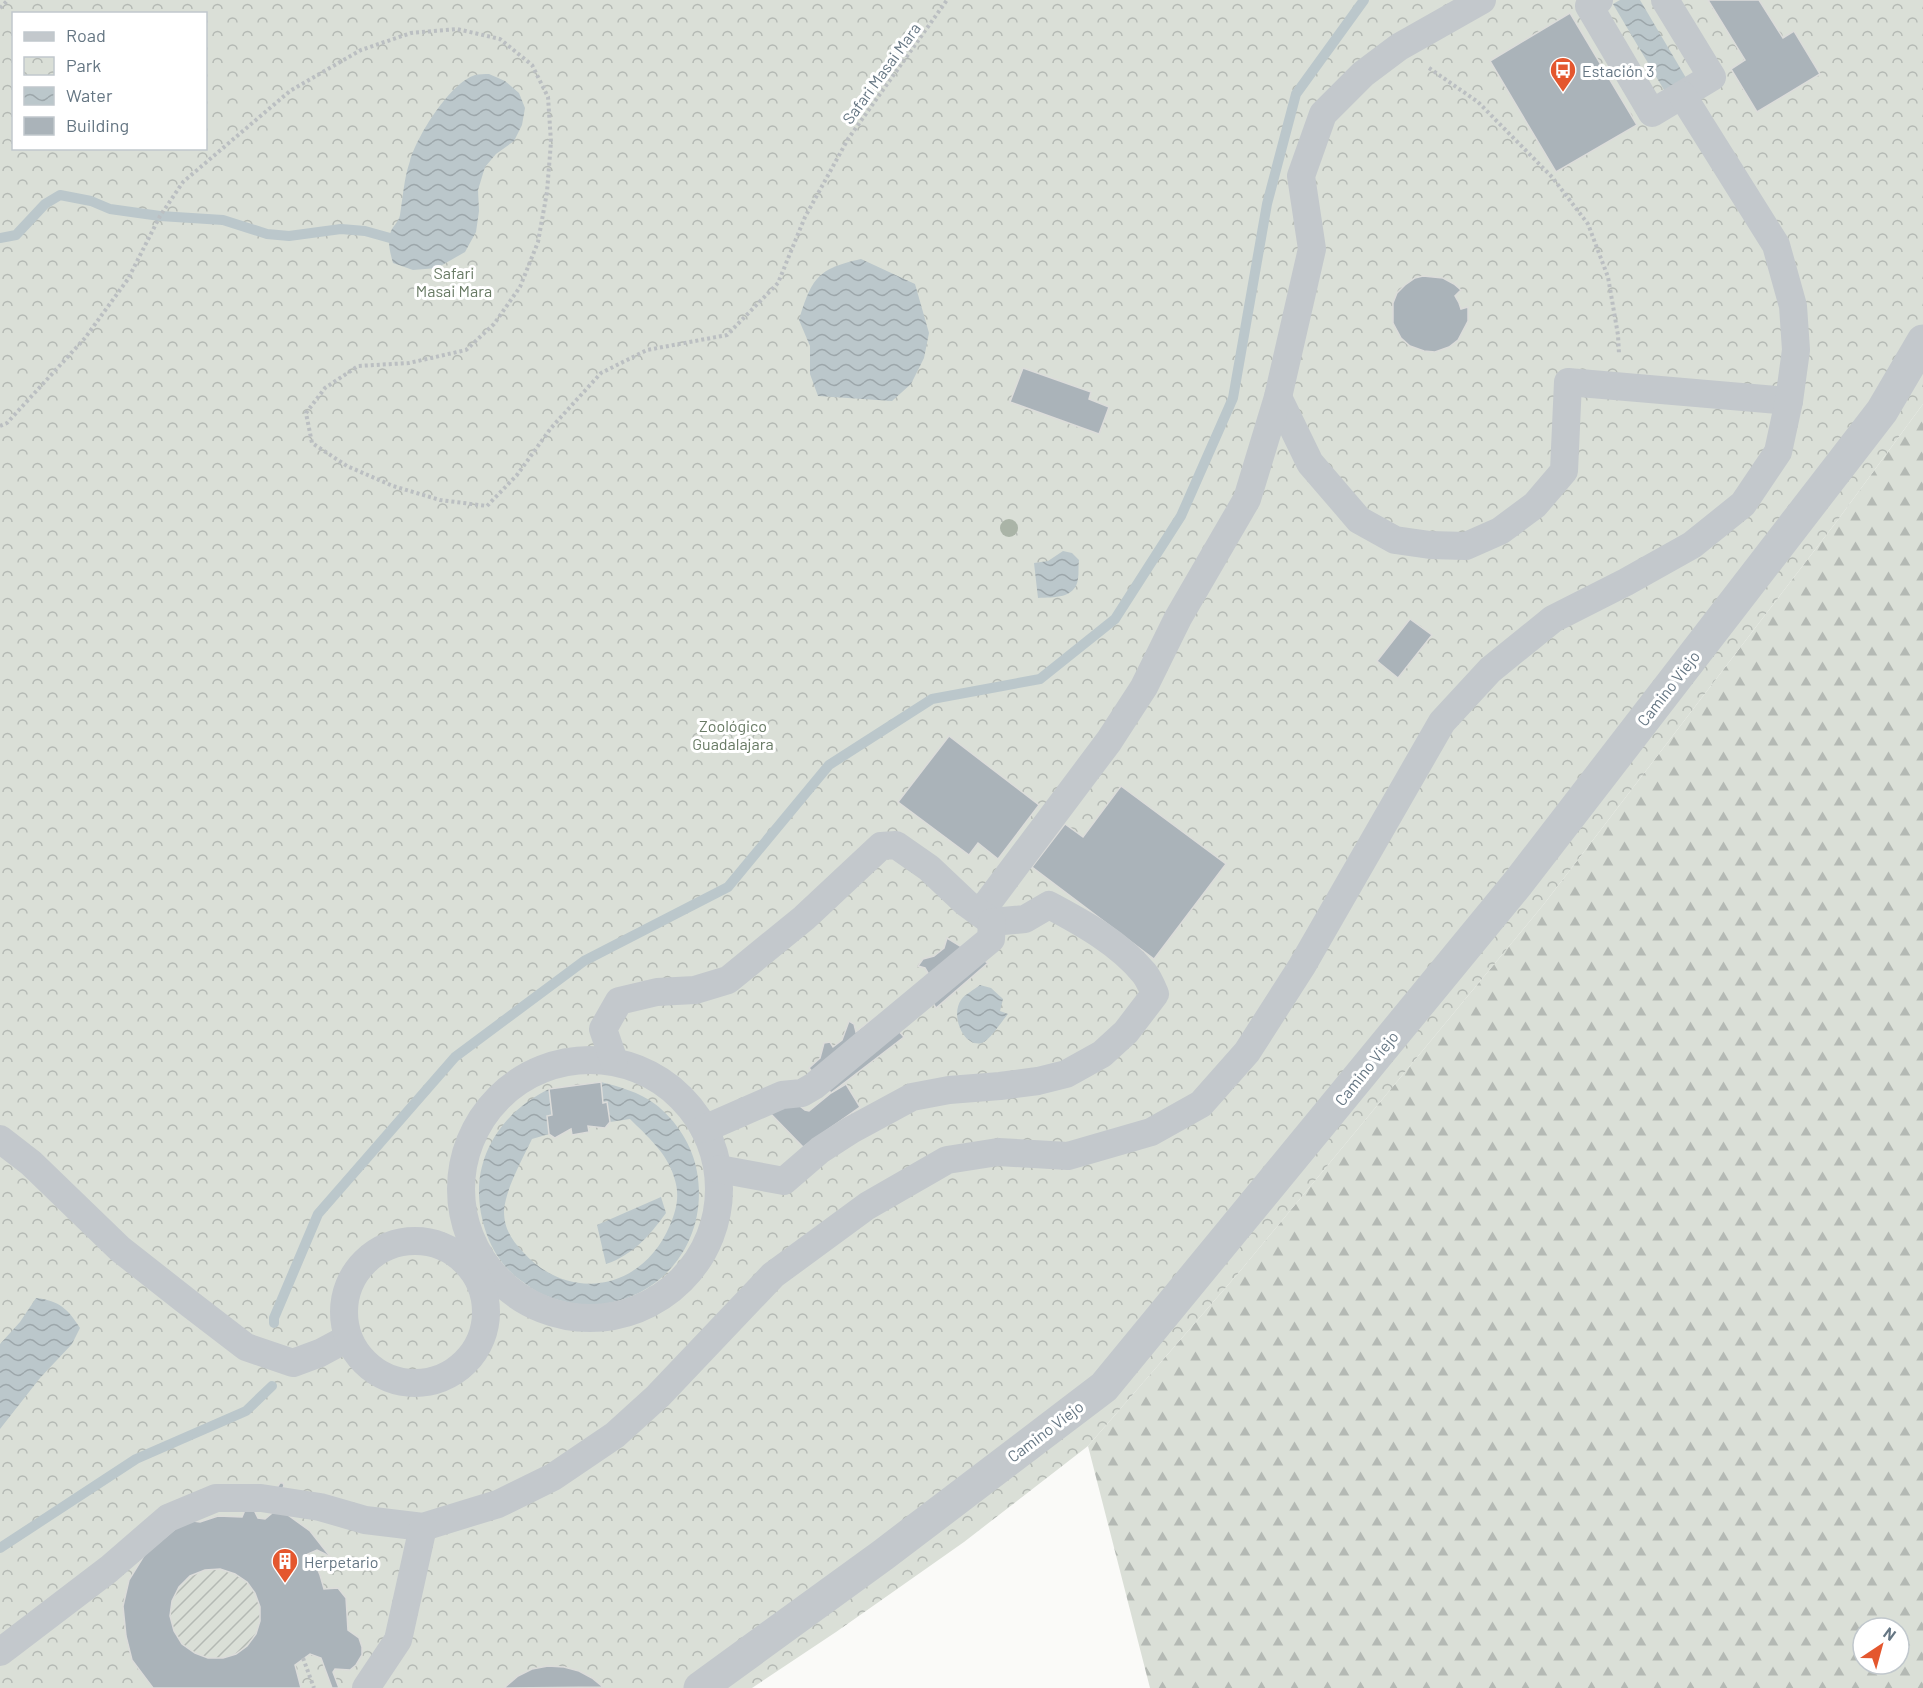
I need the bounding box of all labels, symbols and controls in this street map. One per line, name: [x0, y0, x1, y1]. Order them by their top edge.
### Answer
legend: [12, 12, 207, 150]
street label: Safari Masai Mara: [838, 19, 924, 127]
text: Road: [66, 24, 106, 46]
text: Park: [66, 54, 101, 76]
bus stop icon: Estación 3: [1548, 55, 1578, 93]
place label: Estación 3: [1582, 61, 1654, 80]
text: Water: [66, 84, 113, 106]
text: Building: [66, 114, 129, 136]
park label: Safari Masai Mara: [416, 263, 492, 300]
street label: Camino Viejo: [1633, 647, 1703, 729]
park label: Zoológico Guadalajara: [692, 716, 774, 753]
street label: Camino Viejo: [1330, 1027, 1402, 1109]
street label: Camino Viejo: [1003, 1396, 1087, 1466]
building icon: Herpetario: [270, 1546, 300, 1584]
place label: Herpetario: [304, 1552, 379, 1571]
north arrow: [1851, 1616, 1911, 1676]
text: N: [1880, 1623, 1900, 1644]

